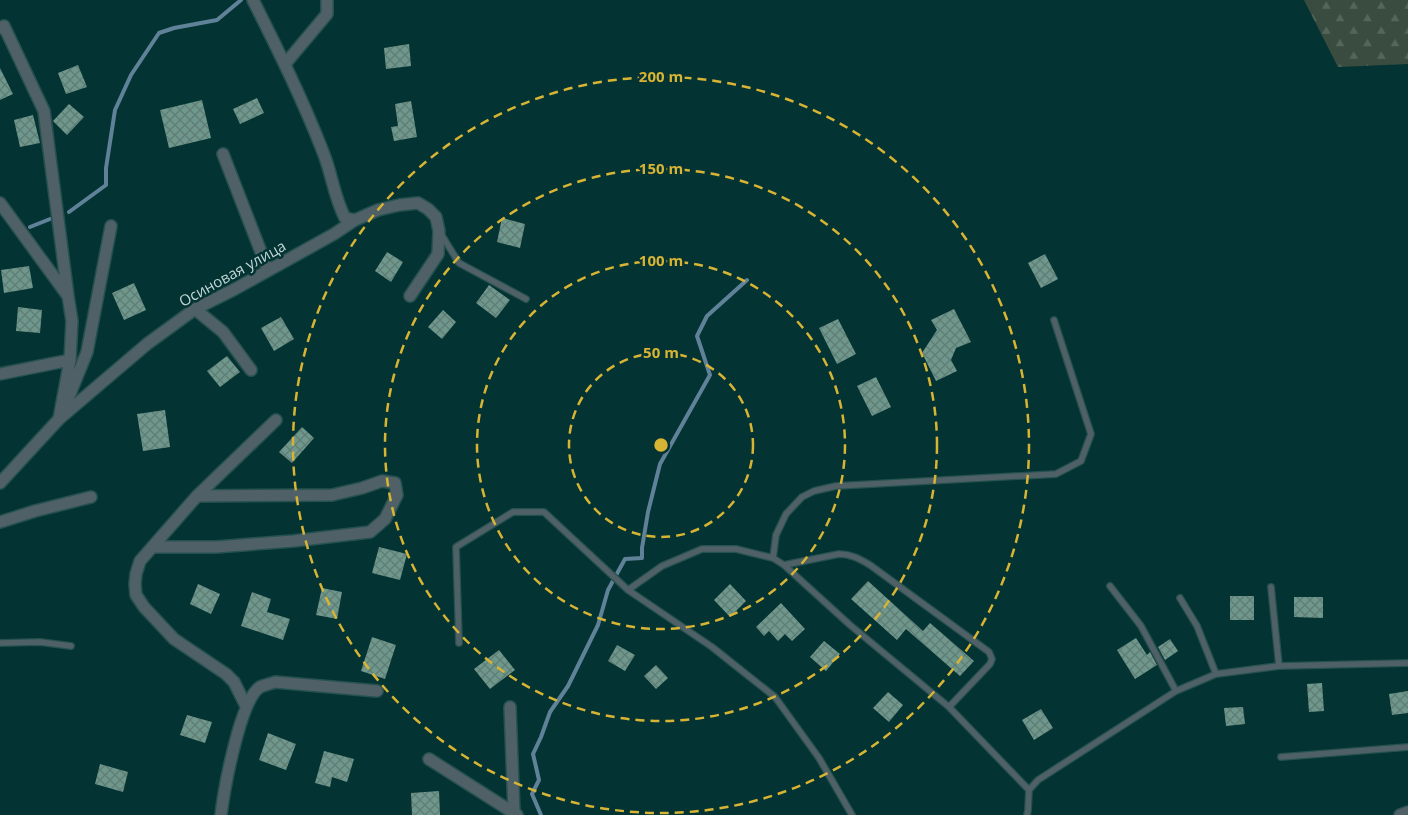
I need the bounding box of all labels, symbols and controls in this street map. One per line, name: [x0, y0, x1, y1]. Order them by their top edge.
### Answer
text: 200 m: [639, 66, 683, 86]
text: 150 m: [639, 158, 683, 178]
street label: Осиновая улица: [175, 235, 289, 311]
text: 100 m: [639, 250, 683, 270]
text: 50 m: [643, 342, 679, 362]
centre of rings: [652, 436, 670, 454]

